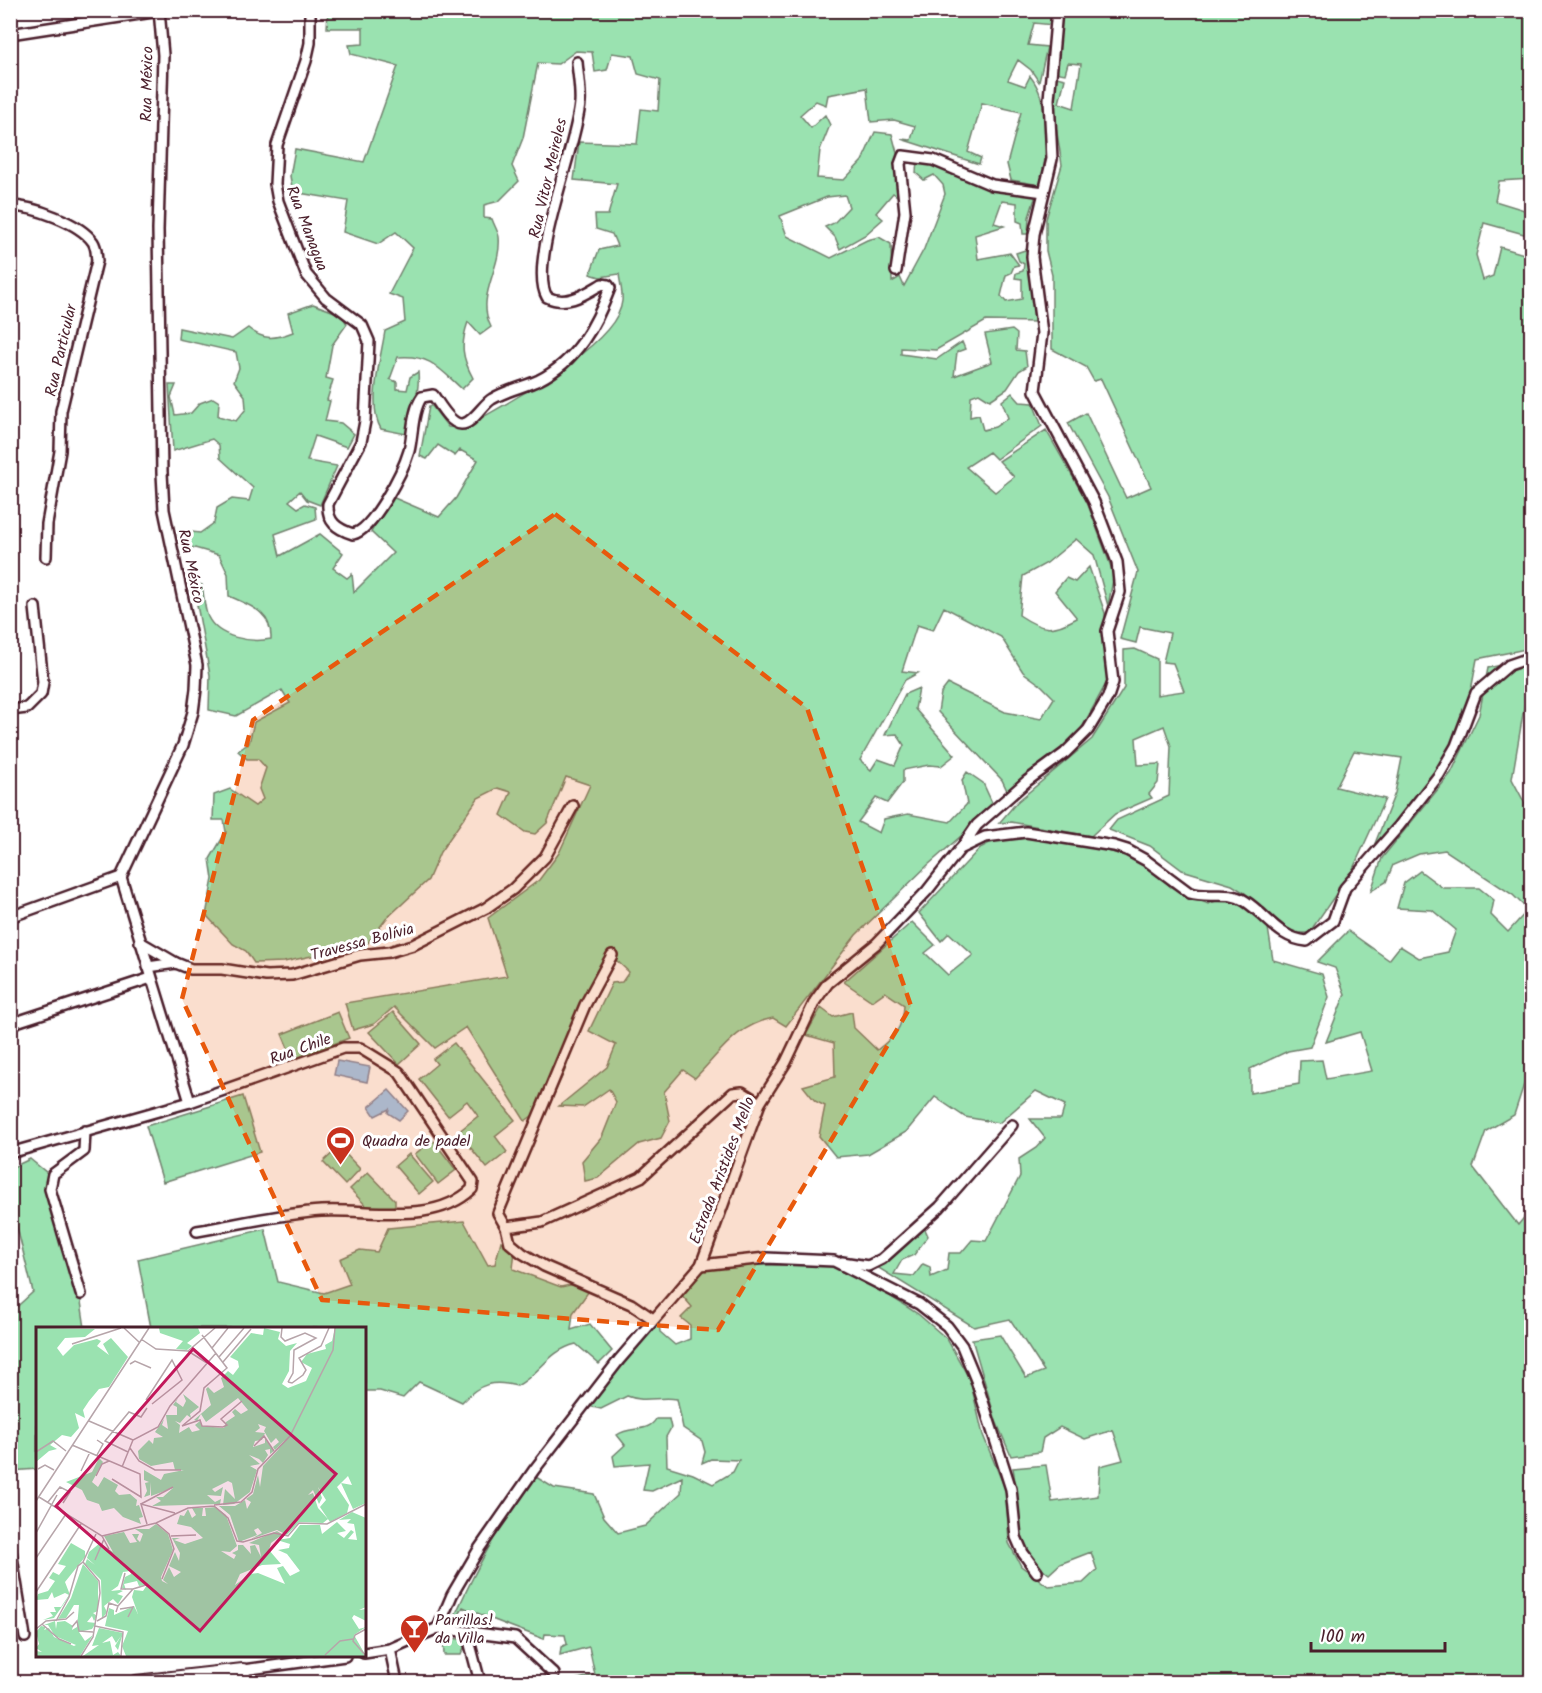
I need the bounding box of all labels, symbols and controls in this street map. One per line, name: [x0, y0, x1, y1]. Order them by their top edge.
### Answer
street label: Rua México: [134, 46, 161, 122]
street label: Rua Vitor Meireles: [523, 116, 574, 241]
street label: Rua Managua: [279, 182, 334, 275]
street label: Rua Particular: [39, 300, 85, 399]
street label: Rua México: [170, 527, 211, 606]
street label: Travessa Bolívia: [308, 917, 417, 968]
street label: Rua Chile: [266, 1027, 335, 1072]
street label: Estrada Aristides Mello: [683, 1093, 762, 1248]
sports icon: Quadra de padel: [325, 1124, 357, 1166]
place label: Quadra de padel: [362, 1129, 471, 1154]
inset map: [36, 1327, 366, 1657]
place label: Parrillas! da Villa: [435, 1608, 494, 1651]
bar icon: Parrillas! da Villa: [398, 1612, 430, 1654]
scale bar: [1311, 1615, 1444, 1653]
text: 100 m: [1320, 1623, 1365, 1652]

